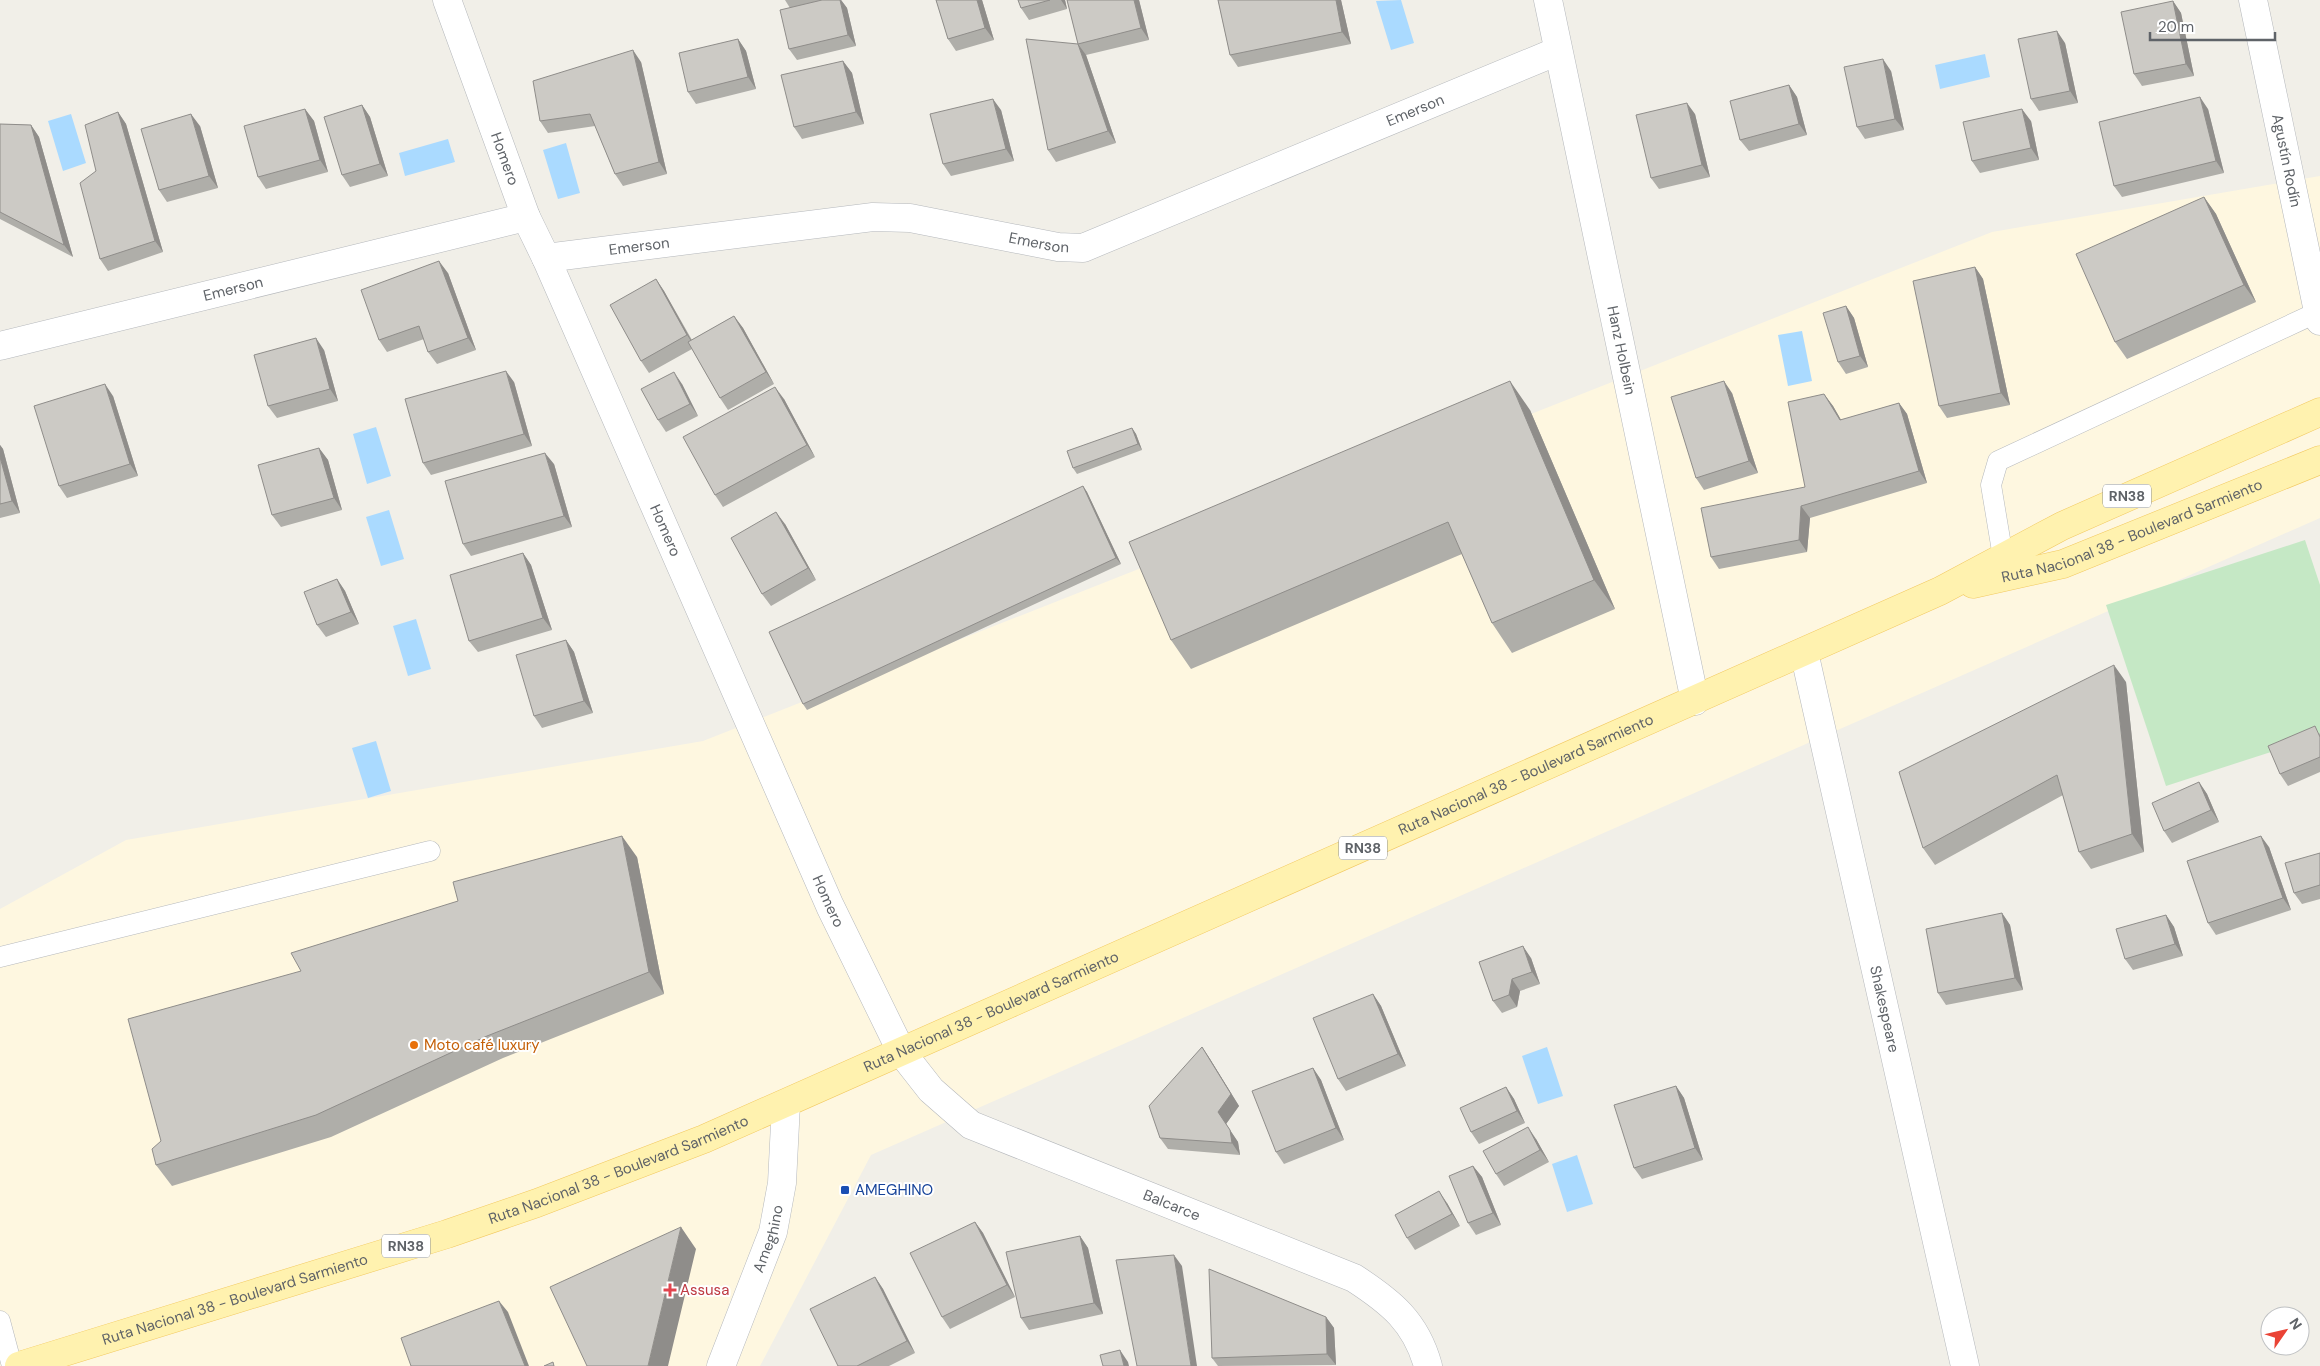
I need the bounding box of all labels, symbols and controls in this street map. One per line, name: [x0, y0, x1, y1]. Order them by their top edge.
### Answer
scale bar: [2150, 10, 2275, 42]
text: 20 m: [2158, 17, 2194, 37]
street label: Emerson: [1383, 89, 1447, 131]
street label: Agustín Rodín: [2267, 112, 2306, 209]
street label: Homero: [486, 129, 524, 188]
street label: Emerson: [1007, 228, 1070, 257]
street label: Emerson: [608, 233, 671, 260]
street label: Emerson: [201, 272, 265, 306]
street label: Hanz Holbein: [1602, 304, 1641, 397]
street label: Ruta Nacional 38 - Boulevard Sarmiento: [2000, 474, 2266, 587]
road number: RN38: [2103, 484, 2151, 508]
street label: Homero: [645, 501, 686, 560]
street label: Ruta Nacional 38 - Boulevard Sarmiento: [1395, 709, 1657, 840]
road number: RN38: [1339, 836, 1387, 860]
street label: Homero: [808, 872, 849, 931]
street label: Ruta Nacional 38 - Boulevard Sarmiento: [860, 946, 1122, 1077]
street label: Shakespeare: [1865, 964, 1904, 1054]
place label: Moto café luxury: [424, 1035, 540, 1055]
marker: Moto café luxury: [408, 1039, 420, 1051]
street label: Ruta Nacional 38 - Boulevard Sarmiento: [486, 1110, 752, 1229]
place label: AMEGHINO: [855, 1180, 933, 1200]
marker: AMEGHINO: [839, 1184, 851, 1196]
street label: Balcarce: [1140, 1185, 1203, 1226]
street label: Ameghino: [748, 1203, 788, 1275]
road number: RN38: [382, 1234, 430, 1258]
street label: Ruta Nacional 38 - Boulevard Sarmiento: [100, 1249, 370, 1350]
place label: Assusa: [680, 1280, 729, 1300]
marker: Assusa: [664, 1284, 676, 1296]
north arrow: [2260, 1306, 2310, 1356]
text: N: [2285, 1314, 2306, 1333]

